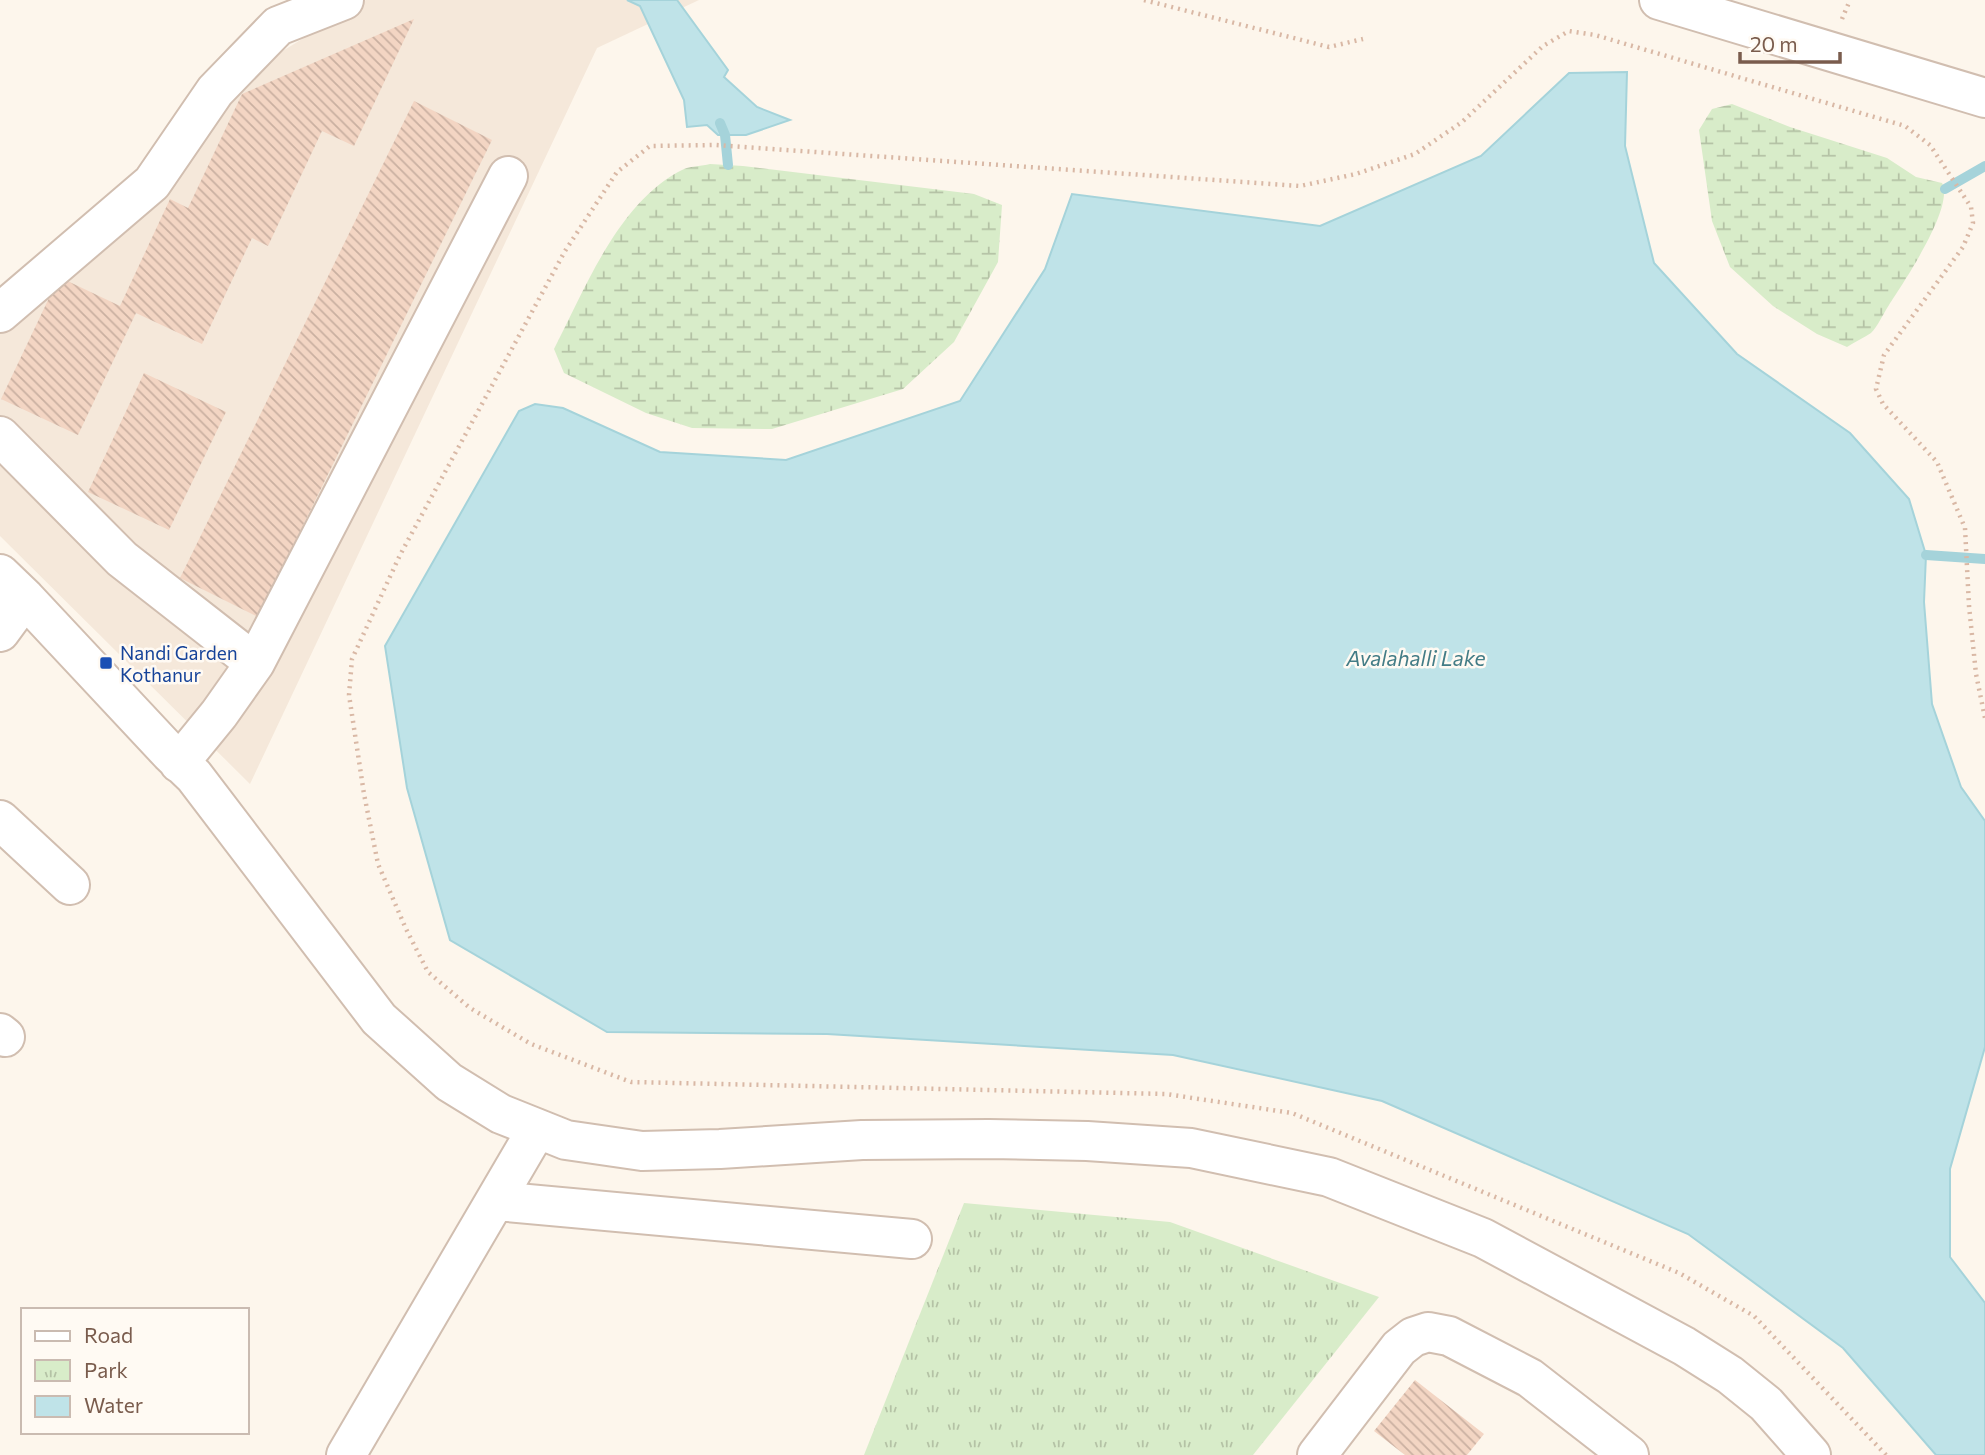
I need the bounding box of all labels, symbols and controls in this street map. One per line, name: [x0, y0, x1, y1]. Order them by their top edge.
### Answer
scale bar: [1740, 21, 1840, 65]
text: 20 m: [1750, 31, 1798, 56]
place label: Nandi Garden Kothanur: [120, 641, 238, 686]
water label: Avalahalli Lake: [1345, 645, 1486, 670]
marker: Nandi Garden Kothanur: [98, 655, 114, 671]
legend: [21, 1308, 248, 1434]
text: Road: [84, 1322, 133, 1347]
text: Park: [84, 1357, 128, 1382]
text: Water: [84, 1392, 143, 1417]

